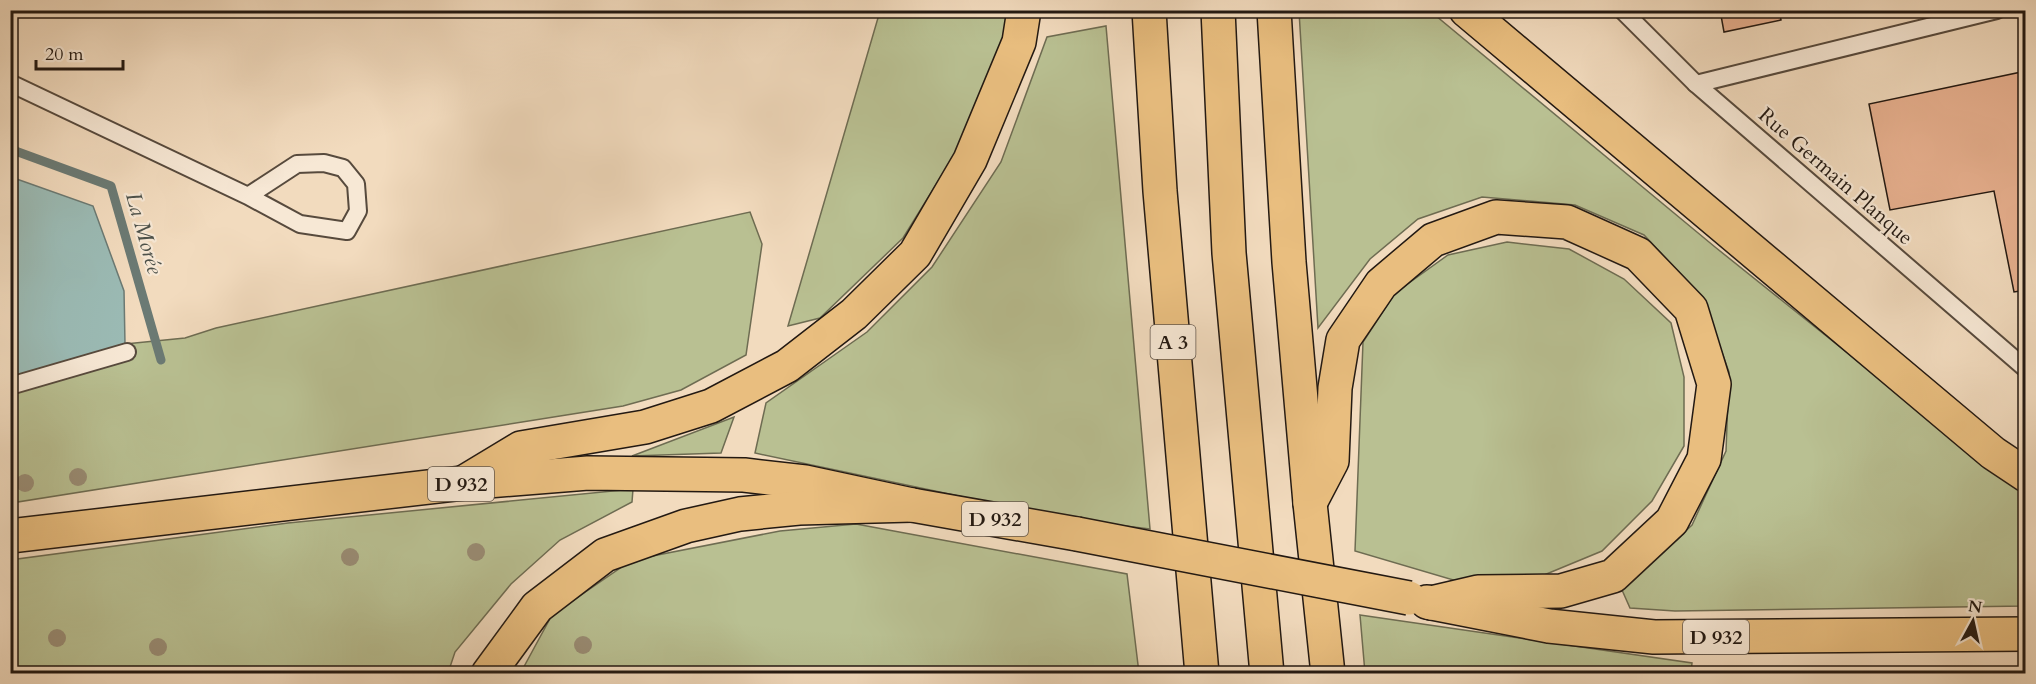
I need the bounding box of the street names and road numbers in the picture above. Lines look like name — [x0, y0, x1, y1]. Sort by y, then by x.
street label: Rue Germain Planque — [1752, 101, 1919, 252]
road number: A 3 — [1150, 325, 1196, 359]
road number: D 932 — [428, 467, 494, 501]
road number: D 932 — [962, 502, 1028, 536]
road number: D 932 — [1683, 620, 1749, 654]

